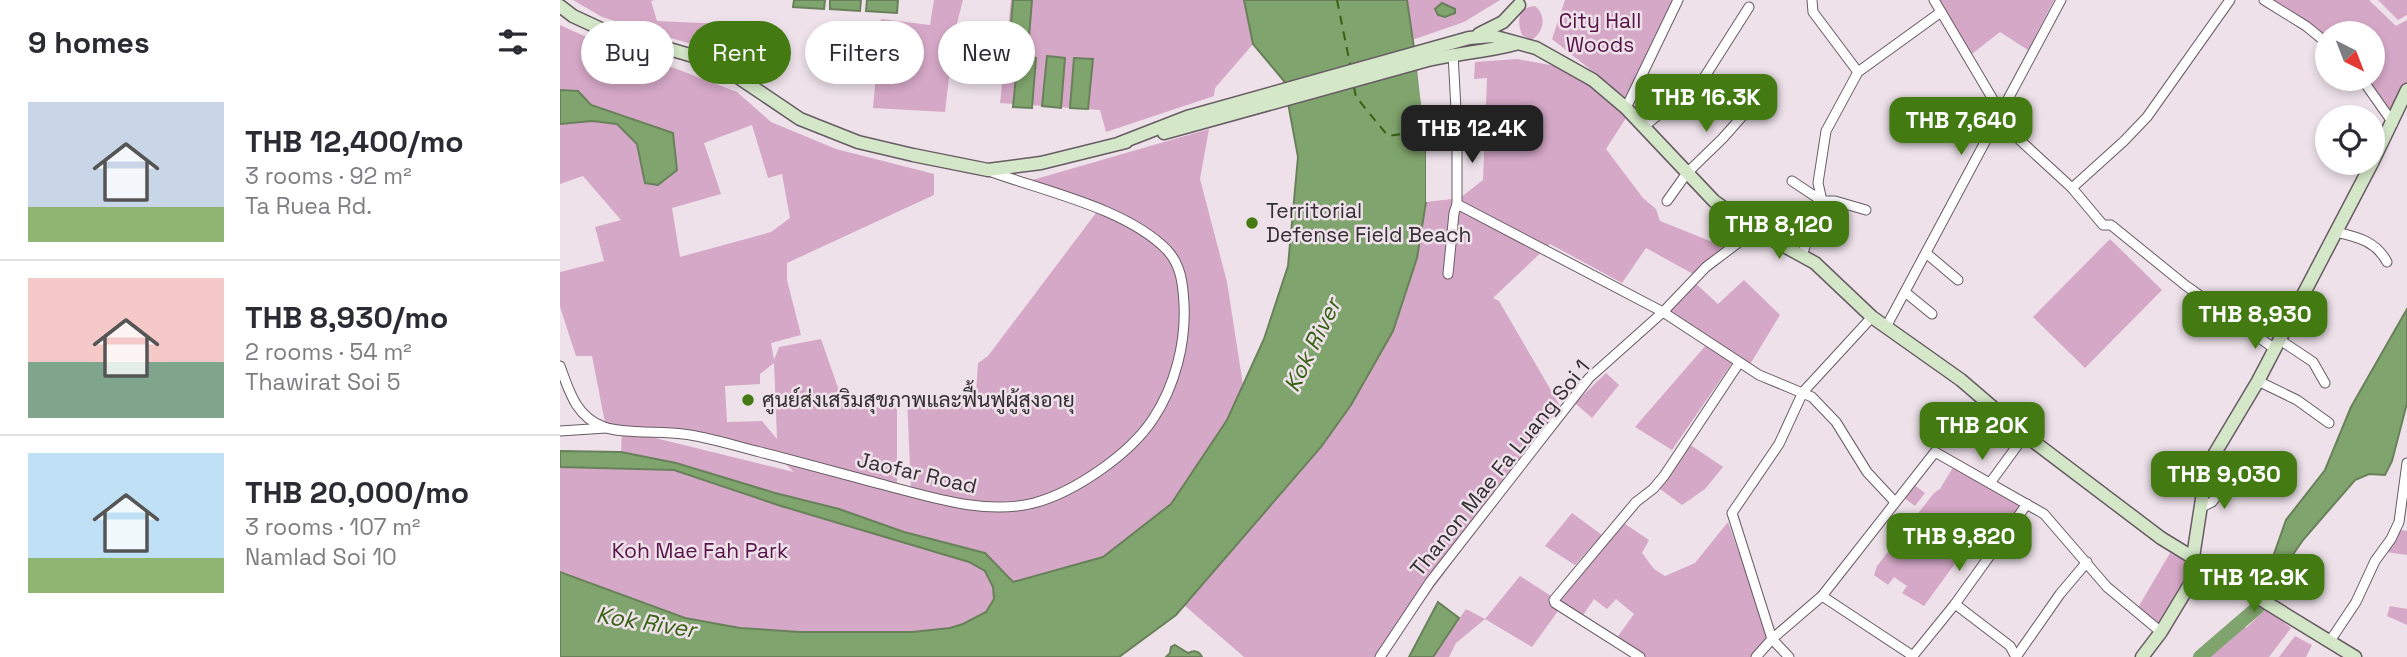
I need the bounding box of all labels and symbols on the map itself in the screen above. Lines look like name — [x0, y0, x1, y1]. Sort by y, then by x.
park label: City Hall Woods — [1559, 7, 1641, 58]
north arrow — [2315, 21, 2385, 91]
pin: THB 16.3K — [1626, 74, 1786, 134]
pin: THB 7,640 — [1881, 97, 2041, 157]
pin: THB 12.4K — [1392, 106, 1552, 165]
place label: Territorial Defense Field Beach — [1266, 197, 1471, 248]
pin: THB 8,120 — [1699, 202, 1859, 261]
marker: Territorial Defense Field Beach — [1244, 215, 1260, 231]
water label: Kok River — [1277, 291, 1349, 397]
pin: THB 8,930 — [2175, 292, 2335, 351]
street label: Thanon Mae Fa Luang Soi 1 — [1404, 354, 1595, 582]
place label: ศูนย์ส่งเสริมสุขภาพและฟื้นฟูผู้สูงอายุ — [762, 380, 1075, 415]
marker: ศูนย์ส่งเสริมสุขภาพและฟื้นฟูผู้สูงอายุ — [740, 392, 756, 408]
pin: THB 20K — [1917, 402, 2047, 462]
street label: Jaofar Road — [854, 446, 980, 499]
pin: THB 9,030 — [2144, 452, 2304, 511]
pin: THB 9,820 — [1879, 514, 2039, 573]
park label: Koh Mae Fah Park — [612, 537, 788, 564]
pin: THB 12.9K — [2174, 554, 2334, 614]
water label: Kok River — [594, 599, 700, 645]

